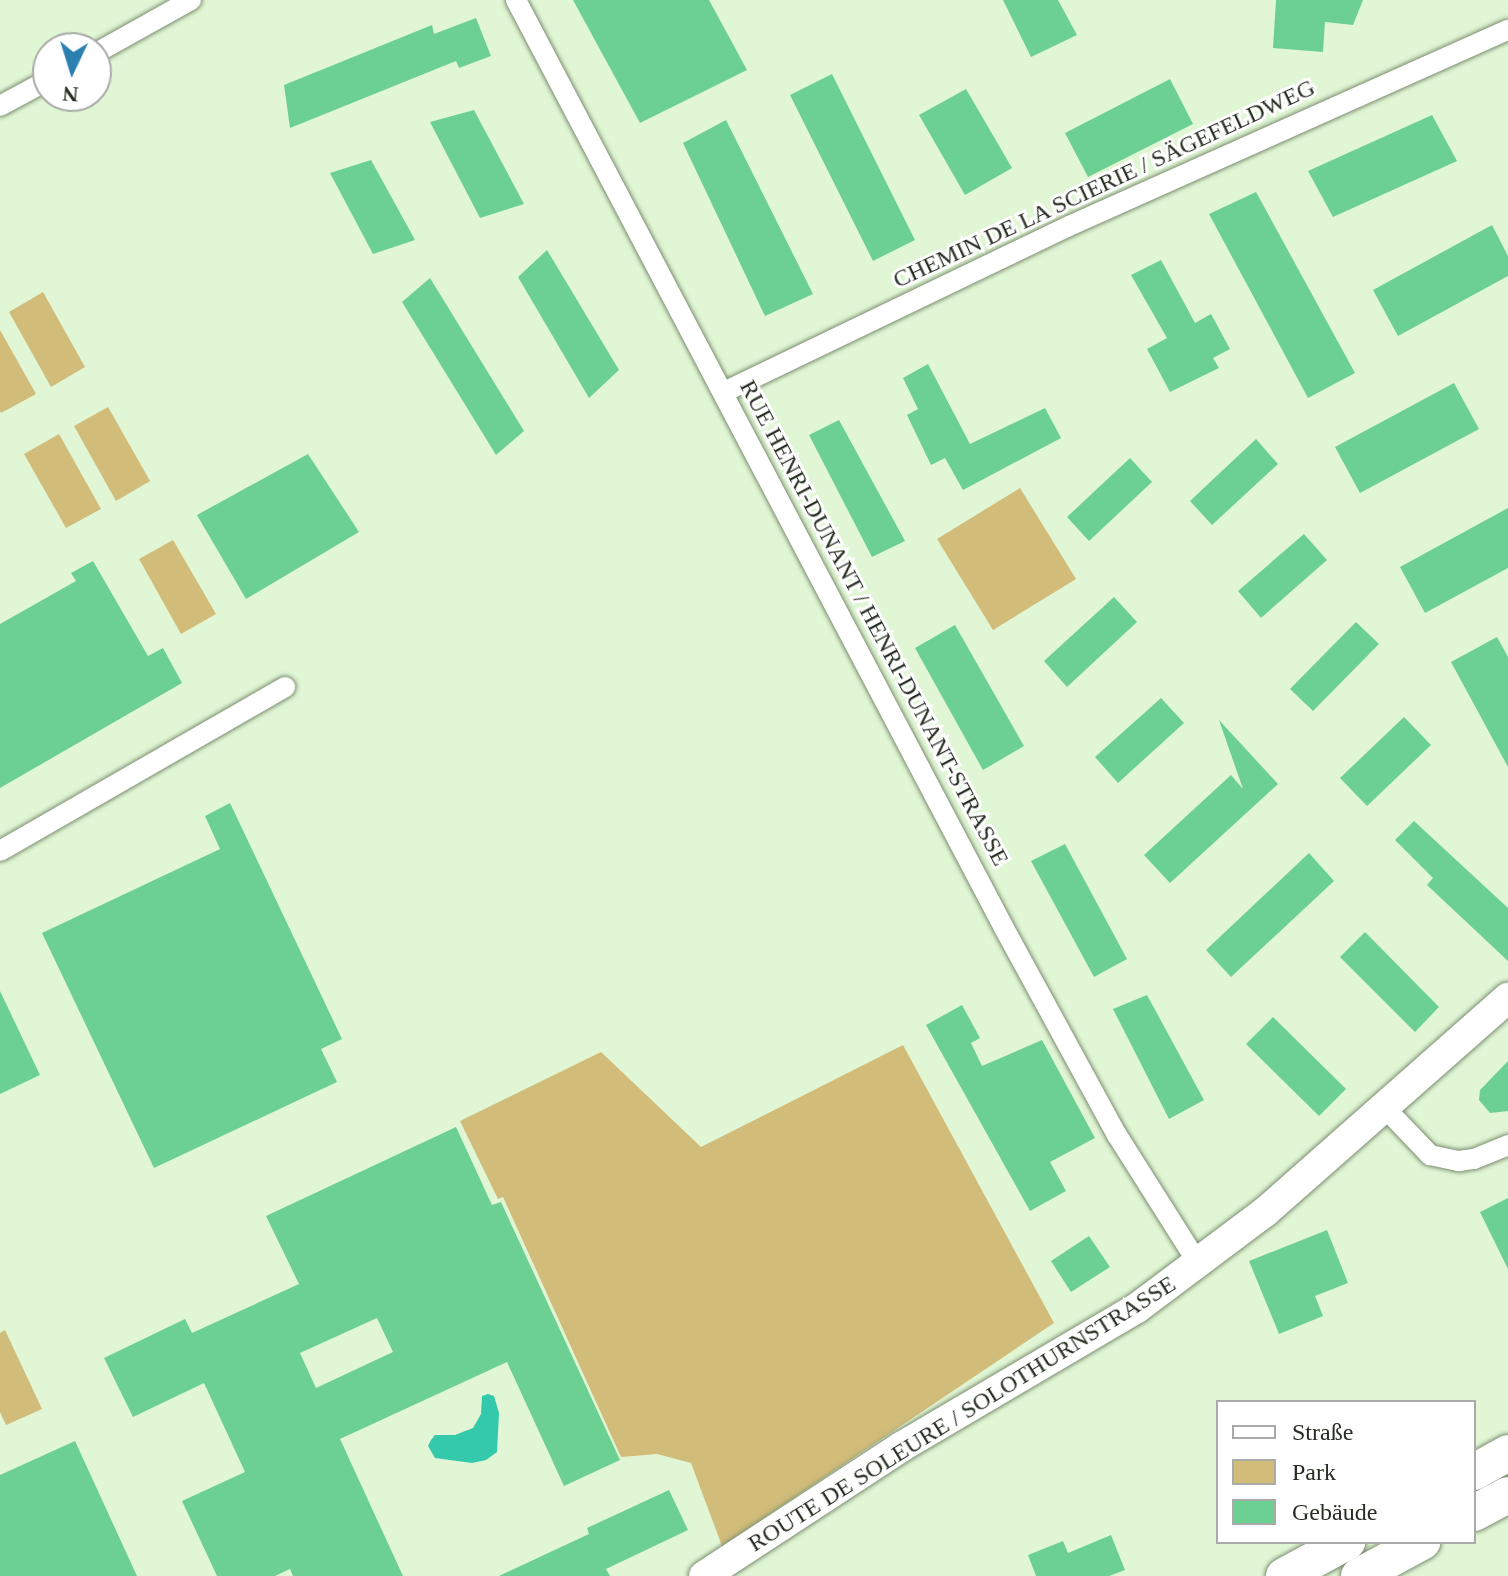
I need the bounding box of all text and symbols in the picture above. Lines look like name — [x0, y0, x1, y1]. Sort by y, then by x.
north arrow — [32, 32, 112, 112]
street label: CHEMIN DE LA SCIERIE / SÄGEFELDWEG — [888, 73, 1320, 295]
text: N — [62, 81, 79, 107]
street label: RUE HENRI-DUNANT / HENRI-DUNANT-STRASSE — [733, 375, 1015, 871]
street label: ROUTE DE SOLEURE / SOLOTHURNSTRASSE — [743, 1270, 1181, 1558]
legend — [1216, 1400, 1476, 1544]
text: Straße — [1292, 1419, 1353, 1445]
text: Park — [1292, 1459, 1336, 1485]
text: Gebäude — [1292, 1499, 1377, 1525]

